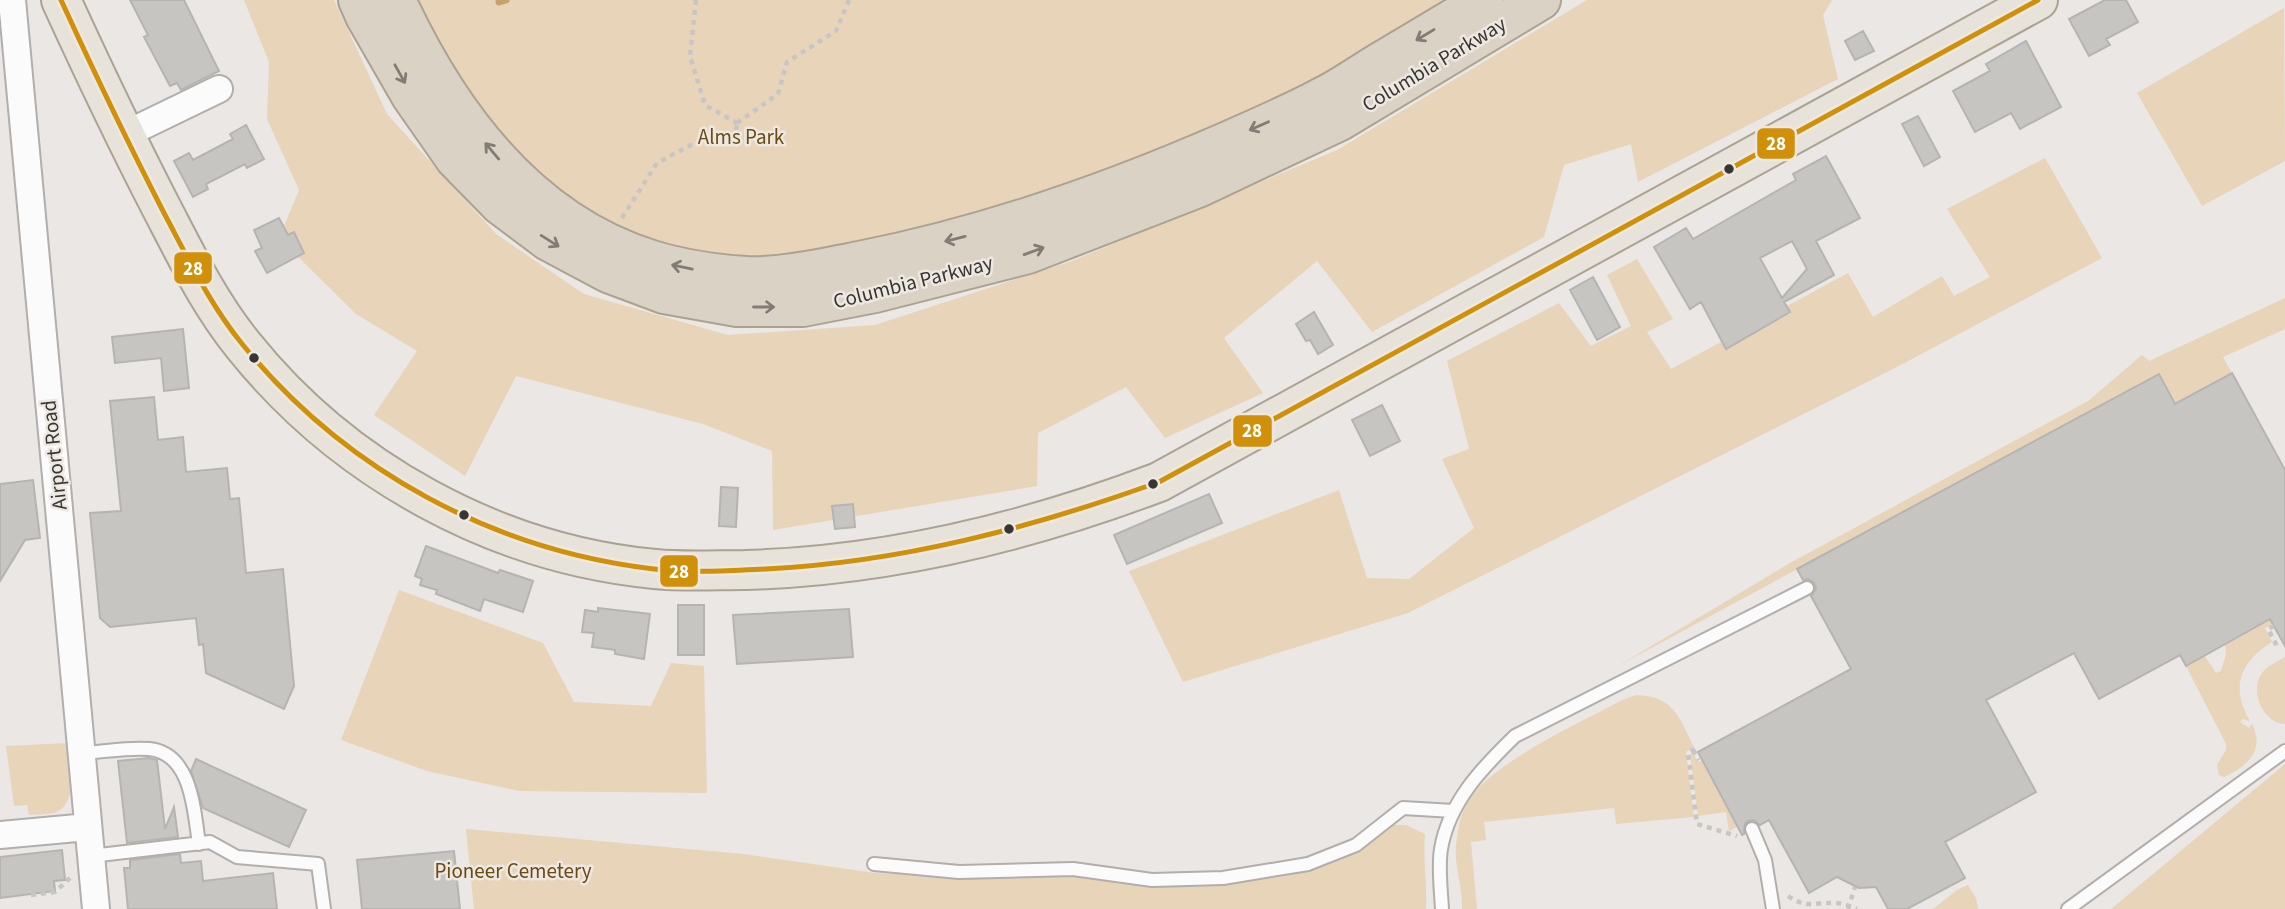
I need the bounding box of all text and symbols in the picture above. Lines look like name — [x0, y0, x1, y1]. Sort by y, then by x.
street label: Columbia Parkway — [1356, 9, 1512, 119]
one-way arrow — [1416, 28, 1436, 42]
one-way arrow — [393, 64, 407, 84]
one-way arrow — [1249, 121, 1270, 134]
park label: Alms Park — [698, 122, 785, 152]
line badge: 28 — [1756, 127, 1796, 160]
text: 28 — [1766, 131, 1786, 158]
one-way arrow — [484, 143, 500, 161]
unlabelled marker — [1722, 162, 1736, 176]
one-way arrow — [944, 233, 966, 246]
one-way arrow — [540, 234, 560, 248]
one-way arrow — [1022, 244, 1044, 256]
street label: Columbia Parkway — [830, 248, 996, 316]
line badge: 28 — [173, 251, 213, 285]
text: 28 — [183, 256, 203, 283]
one-way arrow — [671, 259, 694, 273]
one-way arrow — [753, 300, 776, 314]
unlabelled marker — [247, 351, 261, 365]
street label: Airport Road — [33, 398, 75, 512]
line badge: 28 — [1232, 414, 1273, 448]
text: 28 — [1242, 418, 1262, 445]
unlabelled marker — [1146, 477, 1160, 491]
unlabelled marker — [457, 508, 471, 522]
unlabelled marker — [1002, 522, 1016, 536]
line badge: 28 — [659, 554, 699, 588]
text: 28 — [669, 559, 689, 586]
park label: Pioneer Cemetery — [434, 856, 592, 886]

